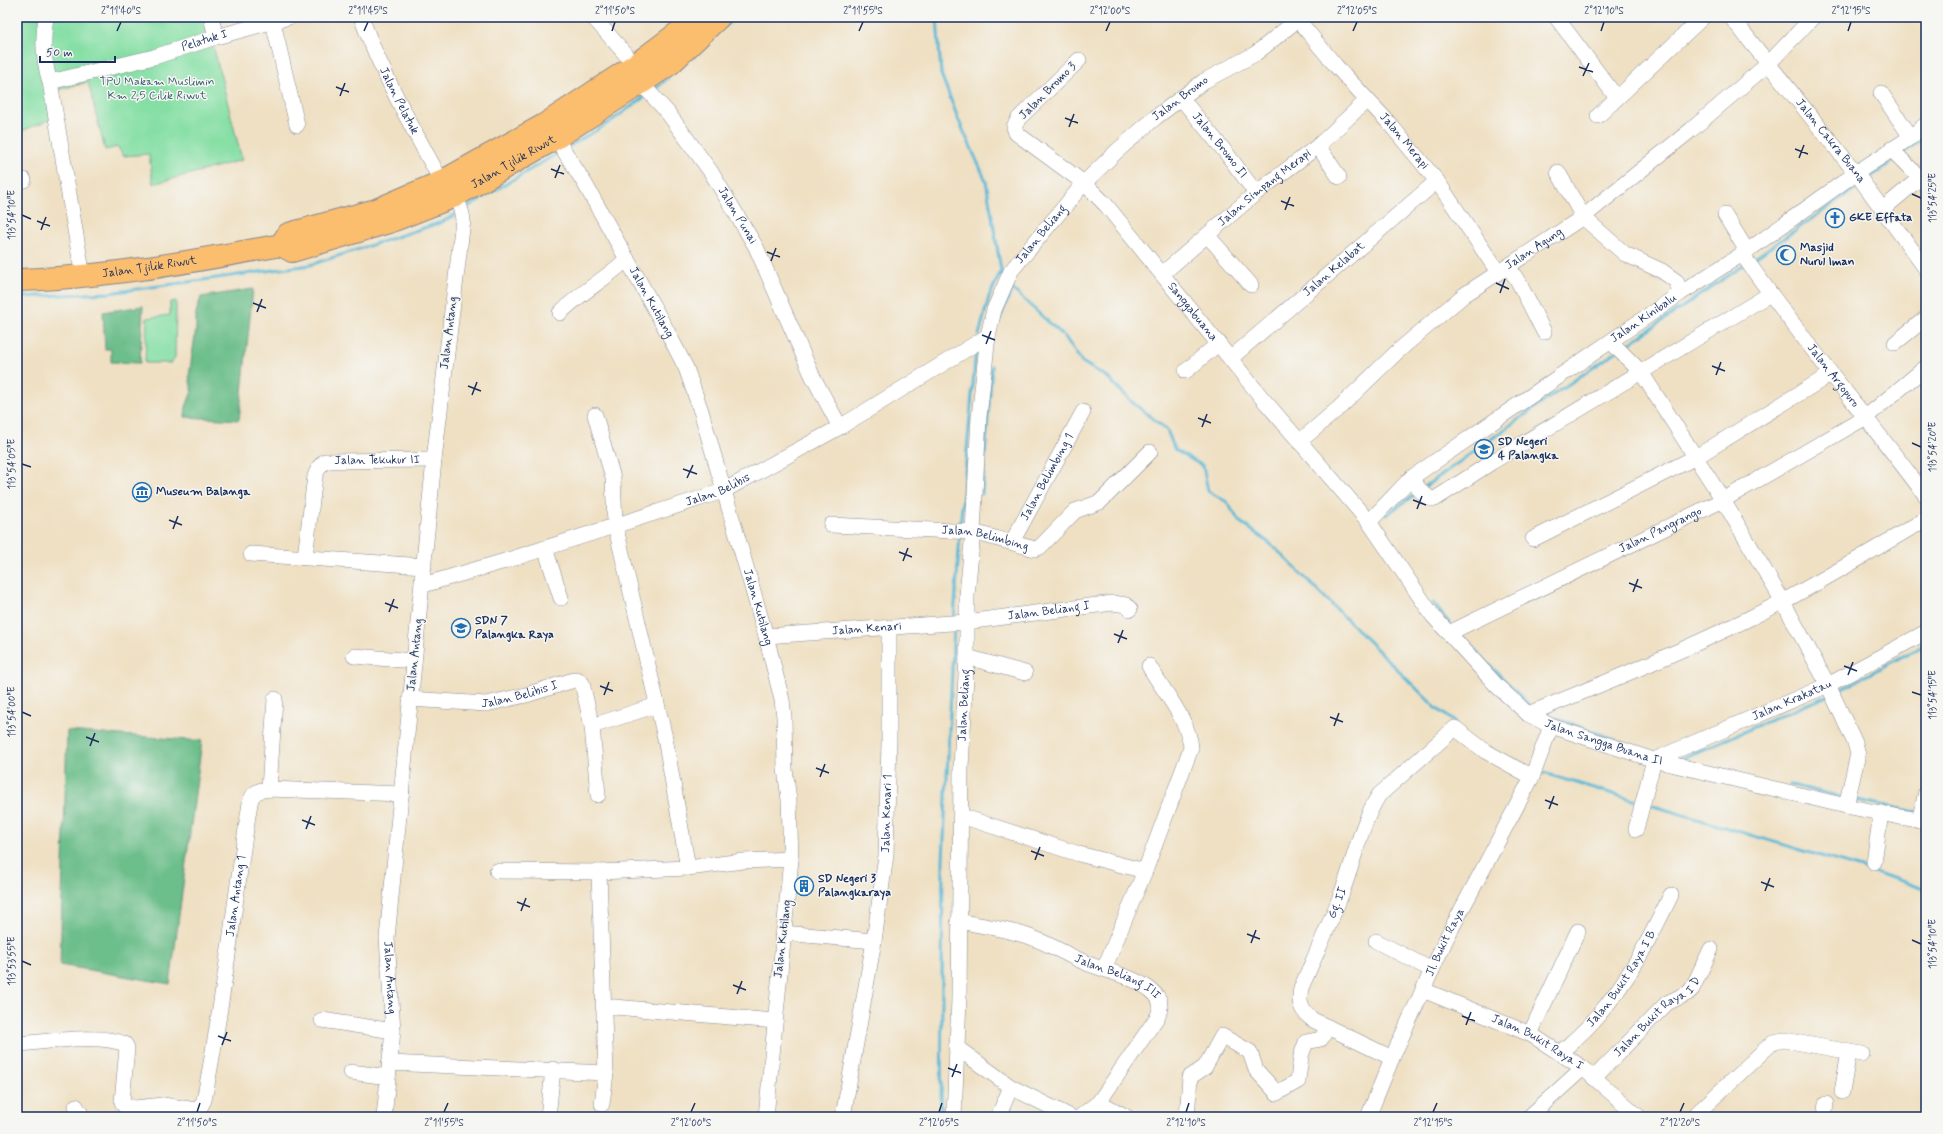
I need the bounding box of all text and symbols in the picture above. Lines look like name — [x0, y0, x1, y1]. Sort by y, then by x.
text: 2°11'40"S — [101, 4, 141, 18]
text: 2°11'45"S — [348, 4, 388, 18]
text: 2°11'50"S — [595, 4, 635, 18]
text: 2°11'55"S — [843, 4, 883, 18]
text: 2°12'00"S — [1090, 4, 1131, 18]
text: 2°12'05"S — [1337, 4, 1378, 18]
text: 2°12'10"S — [1584, 4, 1624, 18]
text: 2°12'15"S — [1831, 4, 1871, 18]
street label: Pelatuk I — [179, 26, 229, 56]
scale bar — [40, 38, 115, 64]
text: 50 m — [46, 45, 73, 61]
street label: Jalan Bromo 3 — [1016, 58, 1081, 123]
street label: Jalan Pelatuk — [375, 65, 422, 137]
street label: Jalan Bromo — [1149, 72, 1211, 125]
park label: TPU Makam Muslimin Km 2,5 Cilik Riwut — [99, 74, 215, 104]
street label: Jalan Cakra Buana — [1792, 95, 1869, 187]
street label: Jalan Bromo II — [1188, 109, 1251, 182]
street label: Jalan Merapi — [1376, 109, 1432, 173]
street label: Jalan Tjilik Riwut — [468, 132, 559, 193]
street label: Jalan Simpang Merapi — [1214, 146, 1315, 230]
text: 113°54'25"E — [1926, 173, 1940, 223]
street label: Jalan Punai — [714, 184, 760, 247]
text: 113°54'10"E — [5, 190, 19, 240]
street label: Jalan Beliang — [1012, 201, 1072, 267]
church icon: GKE Effata — [1824, 207, 1846, 229]
place label: GKE Effata — [1849, 210, 1913, 226]
street label: Jalan Agung — [1502, 224, 1566, 274]
street label: Jalan Kelabat — [1300, 238, 1368, 300]
place label: Masjid Nurul Iman — [1800, 240, 1855, 270]
mosque icon: Masjid Nurul Iman — [1775, 244, 1797, 266]
street label: Jalan Tjilik Riwut — [101, 252, 198, 282]
street label: Jalan Kutilang — [625, 264, 677, 341]
street label: Sanggabuana — [1164, 279, 1221, 345]
street label: Jalan Kinibalu — [1607, 290, 1680, 347]
street label: Jalan Antang — [437, 296, 461, 370]
street label: Jalan Argopuro — [1803, 341, 1863, 411]
text: 113°54'20"E — [1926, 422, 1940, 472]
street label: Jalan Belimbing 1 — [1017, 430, 1078, 524]
place label: SD Negeri 4 Palangka — [1498, 434, 1559, 464]
text: 113°54'05"E — [5, 438, 19, 489]
school or university icon: SD Negeri 4 Palangka — [1473, 438, 1495, 460]
street label: Jalan Tekukur II — [334, 452, 420, 469]
street label: Jalan Belibis — [684, 470, 753, 510]
museum icon: Museum Balanga — [131, 481, 153, 503]
place label: Museum Balanga — [156, 484, 251, 500]
street label: Jalan Pangrango — [1616, 503, 1705, 557]
street label: Jalan Belimbing — [941, 522, 1030, 555]
street label: Jalan Kutilang — [739, 567, 776, 647]
street label: Jalan Beliang I — [1007, 598, 1091, 625]
place label: SDN 7 Palangka Raya — [475, 613, 554, 643]
school or university icon: SDN 7 Palangka Raya — [450, 617, 472, 639]
street label: Jalan Antang — [403, 618, 427, 692]
street label: Jalan Kenari — [831, 619, 902, 639]
street label: Jalan Beliang — [954, 668, 975, 742]
text: 113°54'15"E — [1926, 670, 1940, 720]
street label: Jalan Krakatau — [1750, 676, 1835, 725]
street label: Jalan Belibis I — [481, 677, 560, 712]
text: 113°54'00"E — [5, 686, 19, 738]
street label: Jalan Sangga Buana II — [1541, 716, 1664, 770]
street label: Jalan Kenari 1 — [878, 774, 896, 853]
street label: Jalan Antang 1 — [223, 854, 250, 938]
place label: SD Negeri 3 Palangkaraya — [818, 871, 891, 901]
building icon: SD Negeri 3 Palangkaraya — [793, 875, 815, 897]
street label: Gg. II — [1324, 885, 1351, 921]
street label: Jalan Kutilang — [770, 899, 796, 979]
street label: Jl. Bukit Raya — [1422, 906, 1469, 979]
text: 113°54'10"E — [1926, 919, 1940, 969]
street label: Jalan Bukit Raya I B — [1583, 928, 1660, 1031]
text: 113°53'55"E — [5, 936, 19, 986]
street label: Jalan Antang — [379, 940, 400, 1015]
street label: Jalan Beliang III — [1072, 951, 1164, 1003]
street label: Jalan Bukit Raya I D — [1610, 974, 1705, 1061]
street label: Jalan Bukit Raya I — [1489, 1011, 1586, 1074]
text: 2°11'50"S — [177, 1116, 217, 1130]
text: 2°11'55"S — [424, 1116, 464, 1130]
text: 2°12'00"S — [671, 1116, 712, 1130]
text: 2°12'05"S — [919, 1116, 960, 1130]
text: 2°12'10"S — [1166, 1116, 1206, 1130]
text: 2°12'15"S — [1413, 1116, 1453, 1130]
text: 2°12'20"S — [1660, 1116, 1700, 1130]

